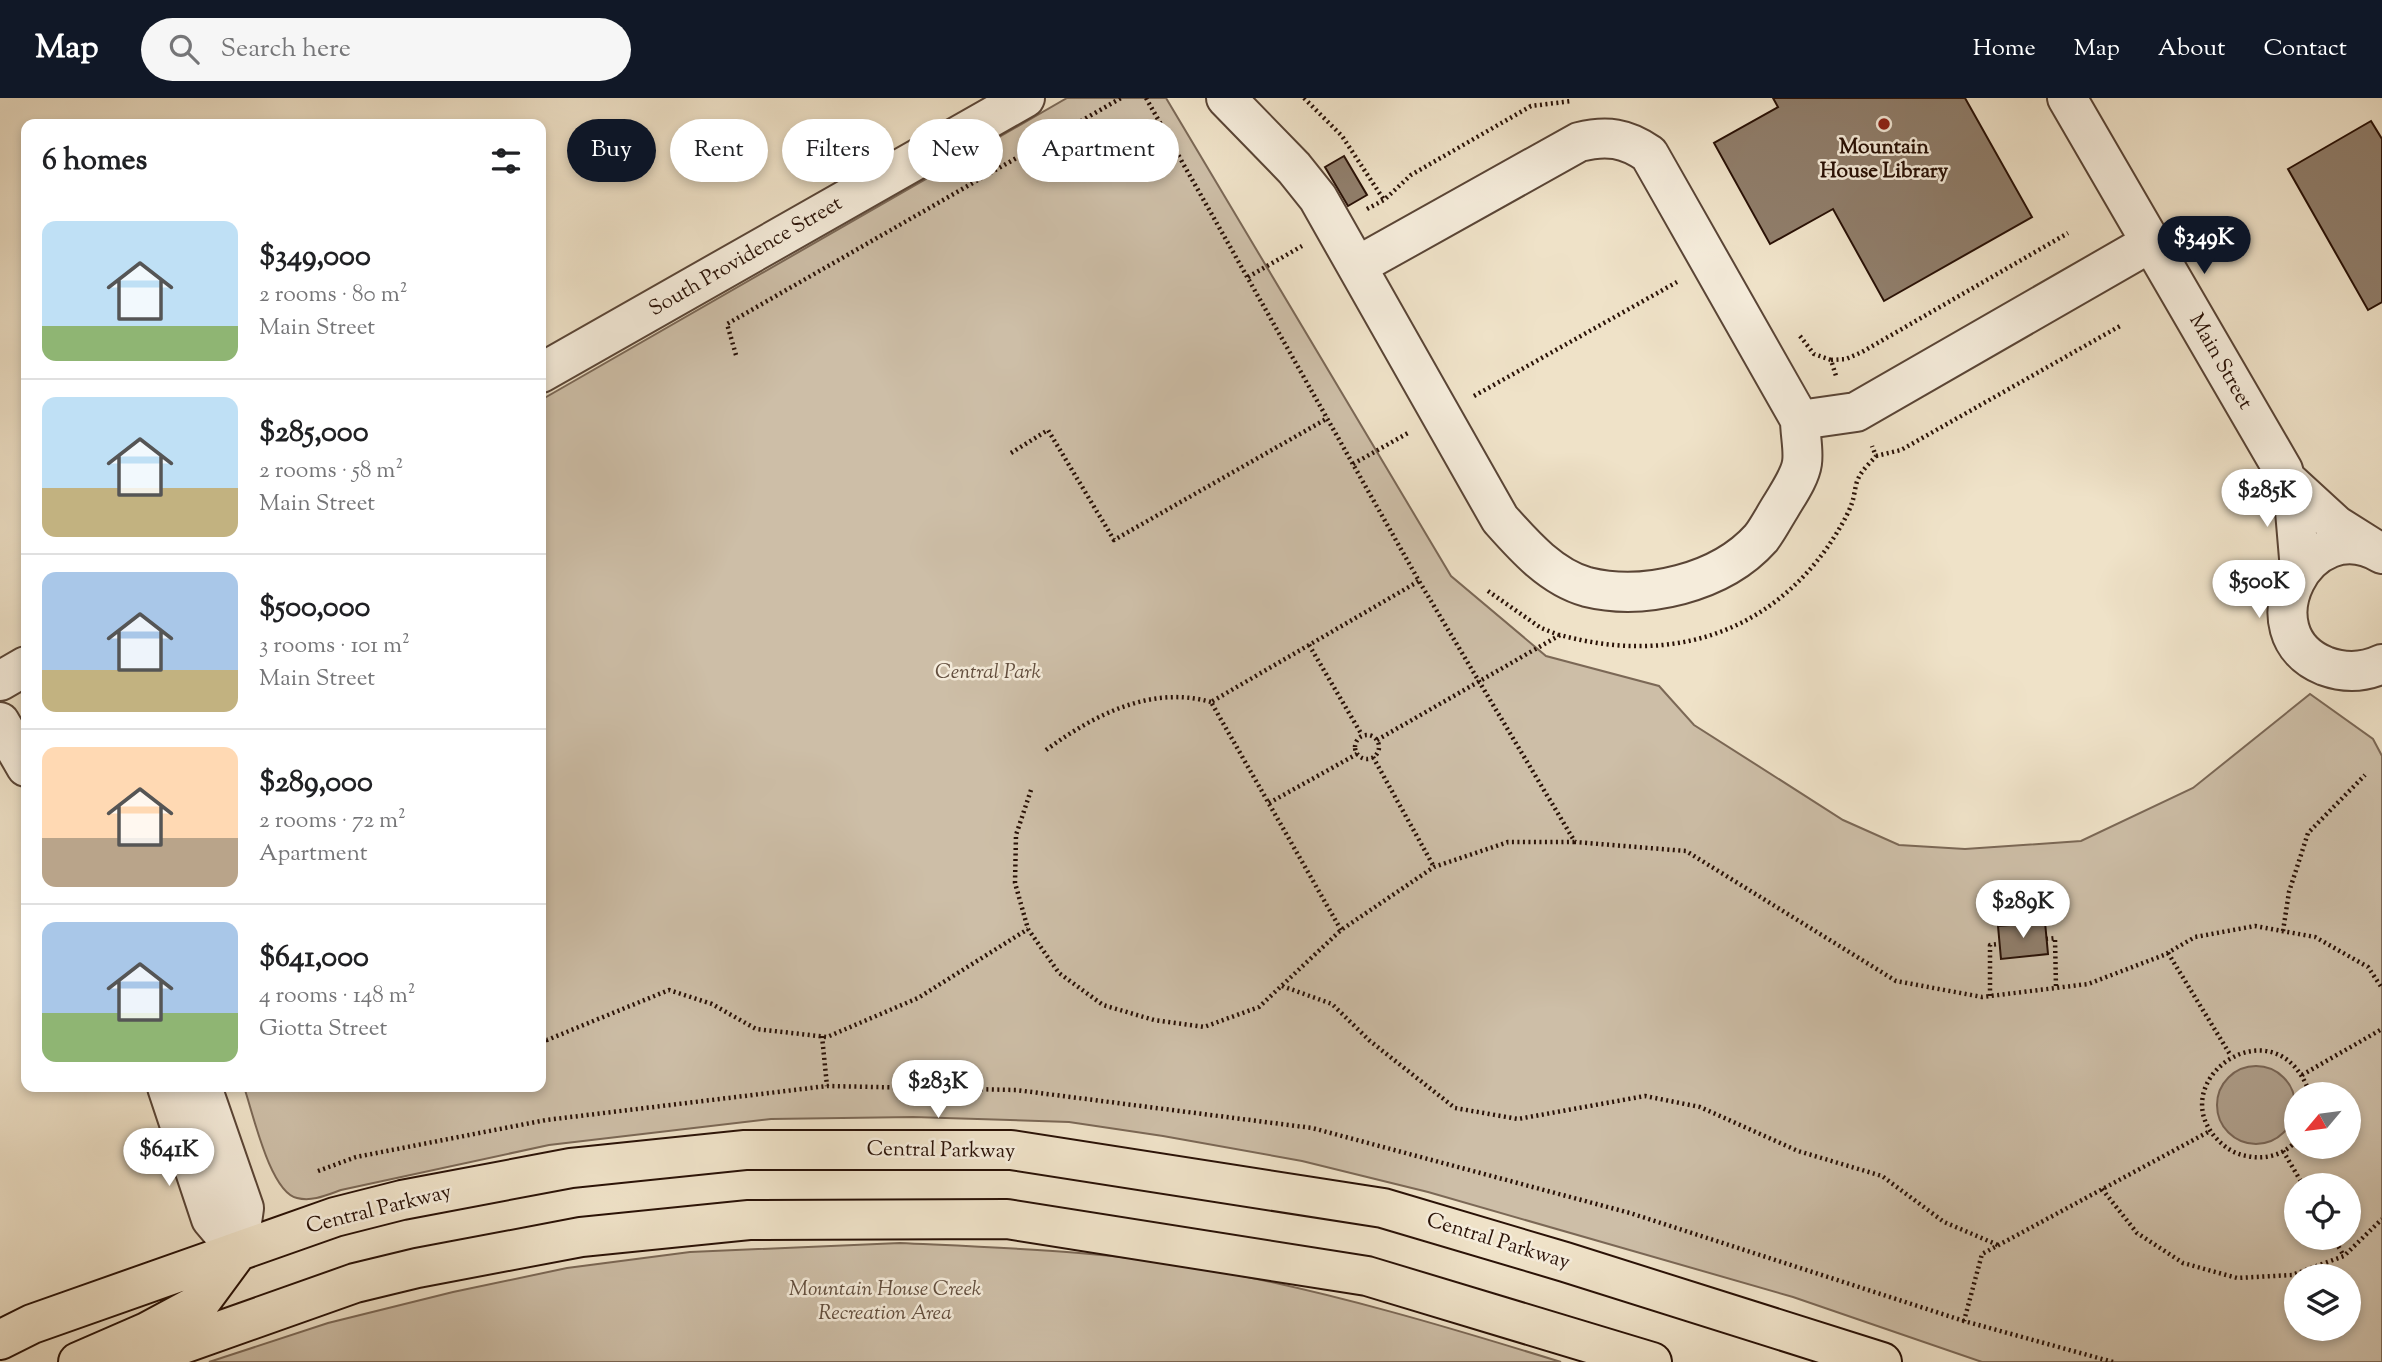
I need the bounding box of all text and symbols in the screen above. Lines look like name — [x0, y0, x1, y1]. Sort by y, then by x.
search box — [141, 18, 631, 81]
text: Map — [35, 25, 99, 73]
icon: search — [165, 30, 203, 68]
text: Search here — [221, 31, 351, 68]
text: Home — [1973, 32, 2036, 66]
text: Map — [2074, 32, 2120, 66]
text: About — [2158, 32, 2225, 66]
text: Contact — [2263, 32, 2347, 66]
marker: Mountain House Library — [1876, 116, 1892, 132]
chip: Buy — [567, 119, 656, 182]
chip: Rent — [670, 119, 768, 182]
chip: Filters — [782, 119, 894, 182]
chip: New — [908, 119, 1003, 182]
chip: Apartment — [1017, 119, 1179, 182]
place label: Mountain House Library — [1820, 133, 1949, 187]
text: 6 homes — [42, 140, 147, 183]
icon: filters — [487, 142, 525, 180]
street label: South Providence Street — [644, 189, 848, 325]
pin: $349K — [2155, 216, 2253, 276]
text: $349K — [2174, 222, 2234, 255]
text: $349,000 — [259, 236, 371, 279]
icon: home — [98, 249, 182, 333]
text: 2 rooms · 80 m² — [259, 279, 407, 312]
street label: Main Street — [2180, 309, 2260, 415]
text: Main Street — [259, 312, 375, 345]
text: $285,000 — [259, 412, 369, 455]
icon: home — [98, 425, 182, 509]
text: 2 rooms · 58 m² — [259, 455, 403, 488]
pin: $285K — [2218, 470, 2316, 529]
text: $285K — [2237, 475, 2297, 508]
text: Main Street — [259, 488, 375, 521]
pin: $500K — [2210, 560, 2308, 620]
text: $500K — [2228, 566, 2290, 599]
text: $500,000 — [259, 587, 370, 630]
icon: home — [98, 600, 182, 684]
text: 3 rooms · 101 m² — [259, 630, 410, 663]
park label: Central Park — [935, 658, 1042, 688]
text: Main Street — [259, 663, 375, 696]
text: $289,000 — [259, 762, 373, 805]
icon: home — [98, 775, 182, 859]
text: 2 rooms · 72 m² — [259, 805, 406, 838]
text: Apartment — [259, 838, 368, 871]
pin: $289K — [1974, 880, 2072, 940]
text: $289K — [1992, 886, 2054, 919]
text: $641,000 — [259, 937, 369, 980]
icon: home — [98, 950, 182, 1034]
text: 4 rooms · 148 m² — [259, 980, 416, 1013]
text: Giotta Street — [259, 1013, 387, 1046]
pin: $283K — [889, 1060, 987, 1120]
text: $283K — [908, 1066, 968, 1099]
north arrow — [2284, 1082, 2361, 1158]
map controls — [2284, 1082, 2361, 1341]
pin: $641K — [120, 1128, 218, 1188]
text: $641K — [139, 1134, 199, 1167]
street label: Central Parkway — [866, 1135, 1016, 1167]
button: locate — [2284, 1173, 2361, 1250]
street label: Central Parkway — [303, 1177, 455, 1243]
street label: Central Parkway — [1423, 1206, 1574, 1278]
button: layers — [2284, 1264, 2361, 1341]
park label: Mountain House Creek Recreation Area — [789, 1275, 982, 1329]

